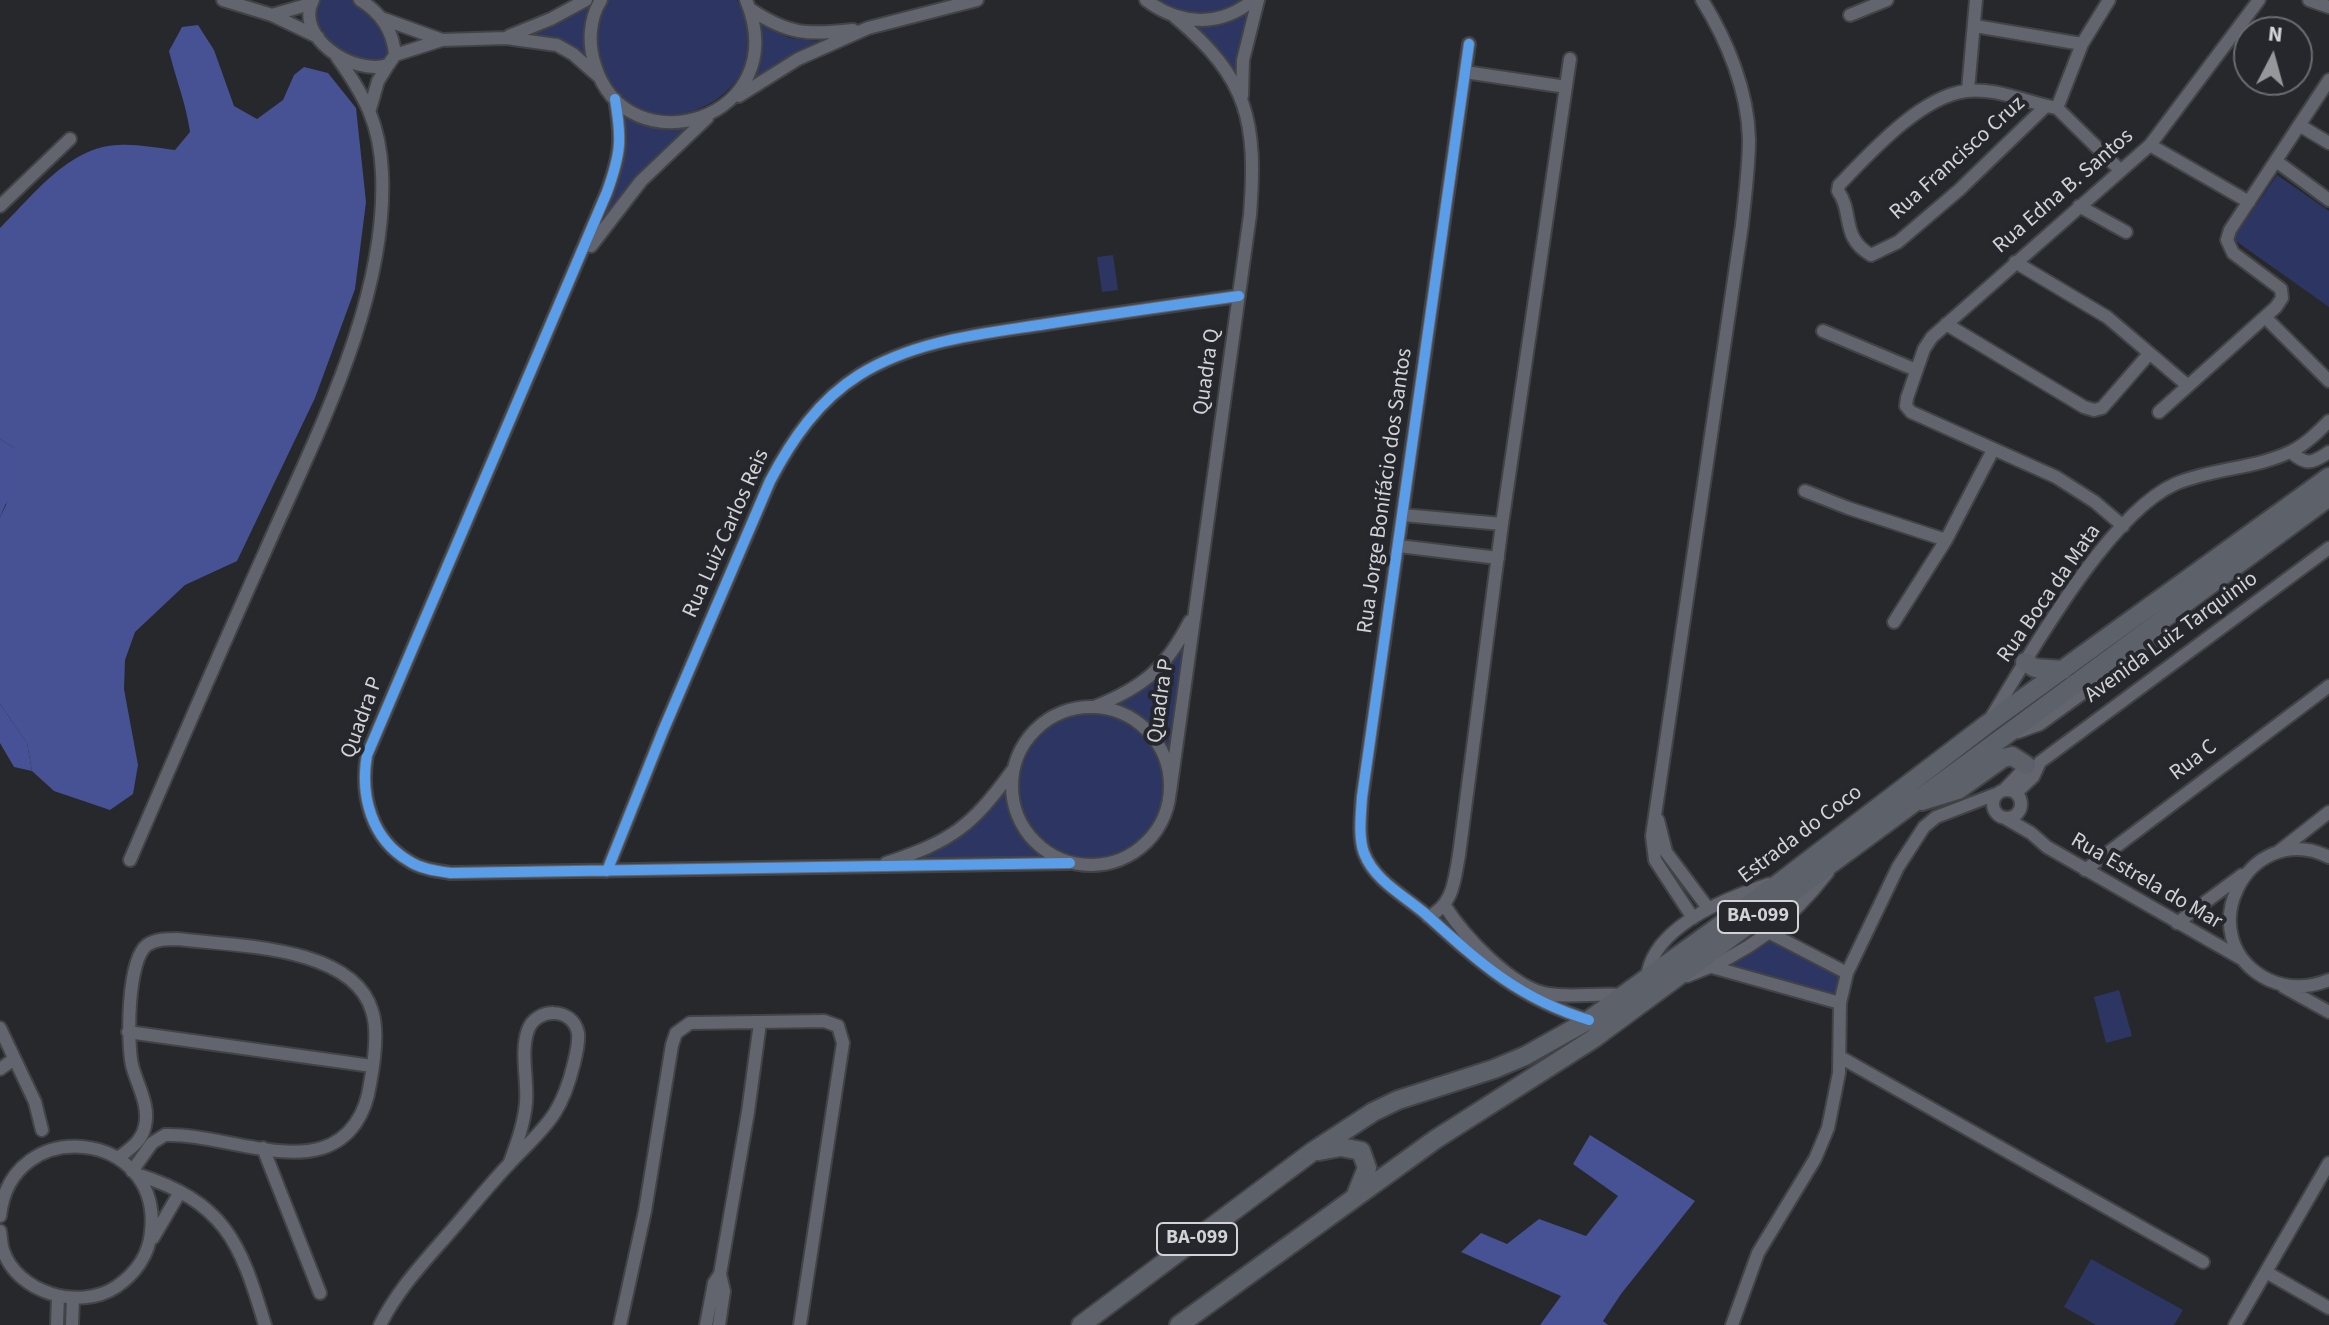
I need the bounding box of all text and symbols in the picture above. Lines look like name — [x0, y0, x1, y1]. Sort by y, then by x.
north arrow — [2233, 16, 2313, 96]
text: N — [2266, 17, 2284, 51]
street label: Rua Francisco Cruz — [1885, 91, 2031, 227]
street label: Rua Edna B. Santos — [1989, 124, 2139, 260]
street label: Quadra Q — [1189, 327, 1227, 417]
street label: Rua Jorge Bonifácio dos Santos — [1353, 347, 1419, 635]
street label: Rua Luiz Carlos Reis — [678, 446, 776, 622]
street label: Rua Boca da Mata — [1993, 520, 2107, 668]
street label: Avenida Luiz Tarquinio — [2080, 566, 2264, 710]
street label: Quadra P — [1143, 657, 1181, 745]
street label: Quadra P — [336, 674, 390, 762]
street label: Rua C — [2165, 735, 2223, 787]
street label: Estrada do Coco — [1734, 780, 1868, 890]
street label: Rua Estrela do Mar — [2066, 828, 2226, 936]
road number: BA-099 — [1718, 901, 1798, 933]
road number: BA-099 — [1157, 1223, 1237, 1255]

